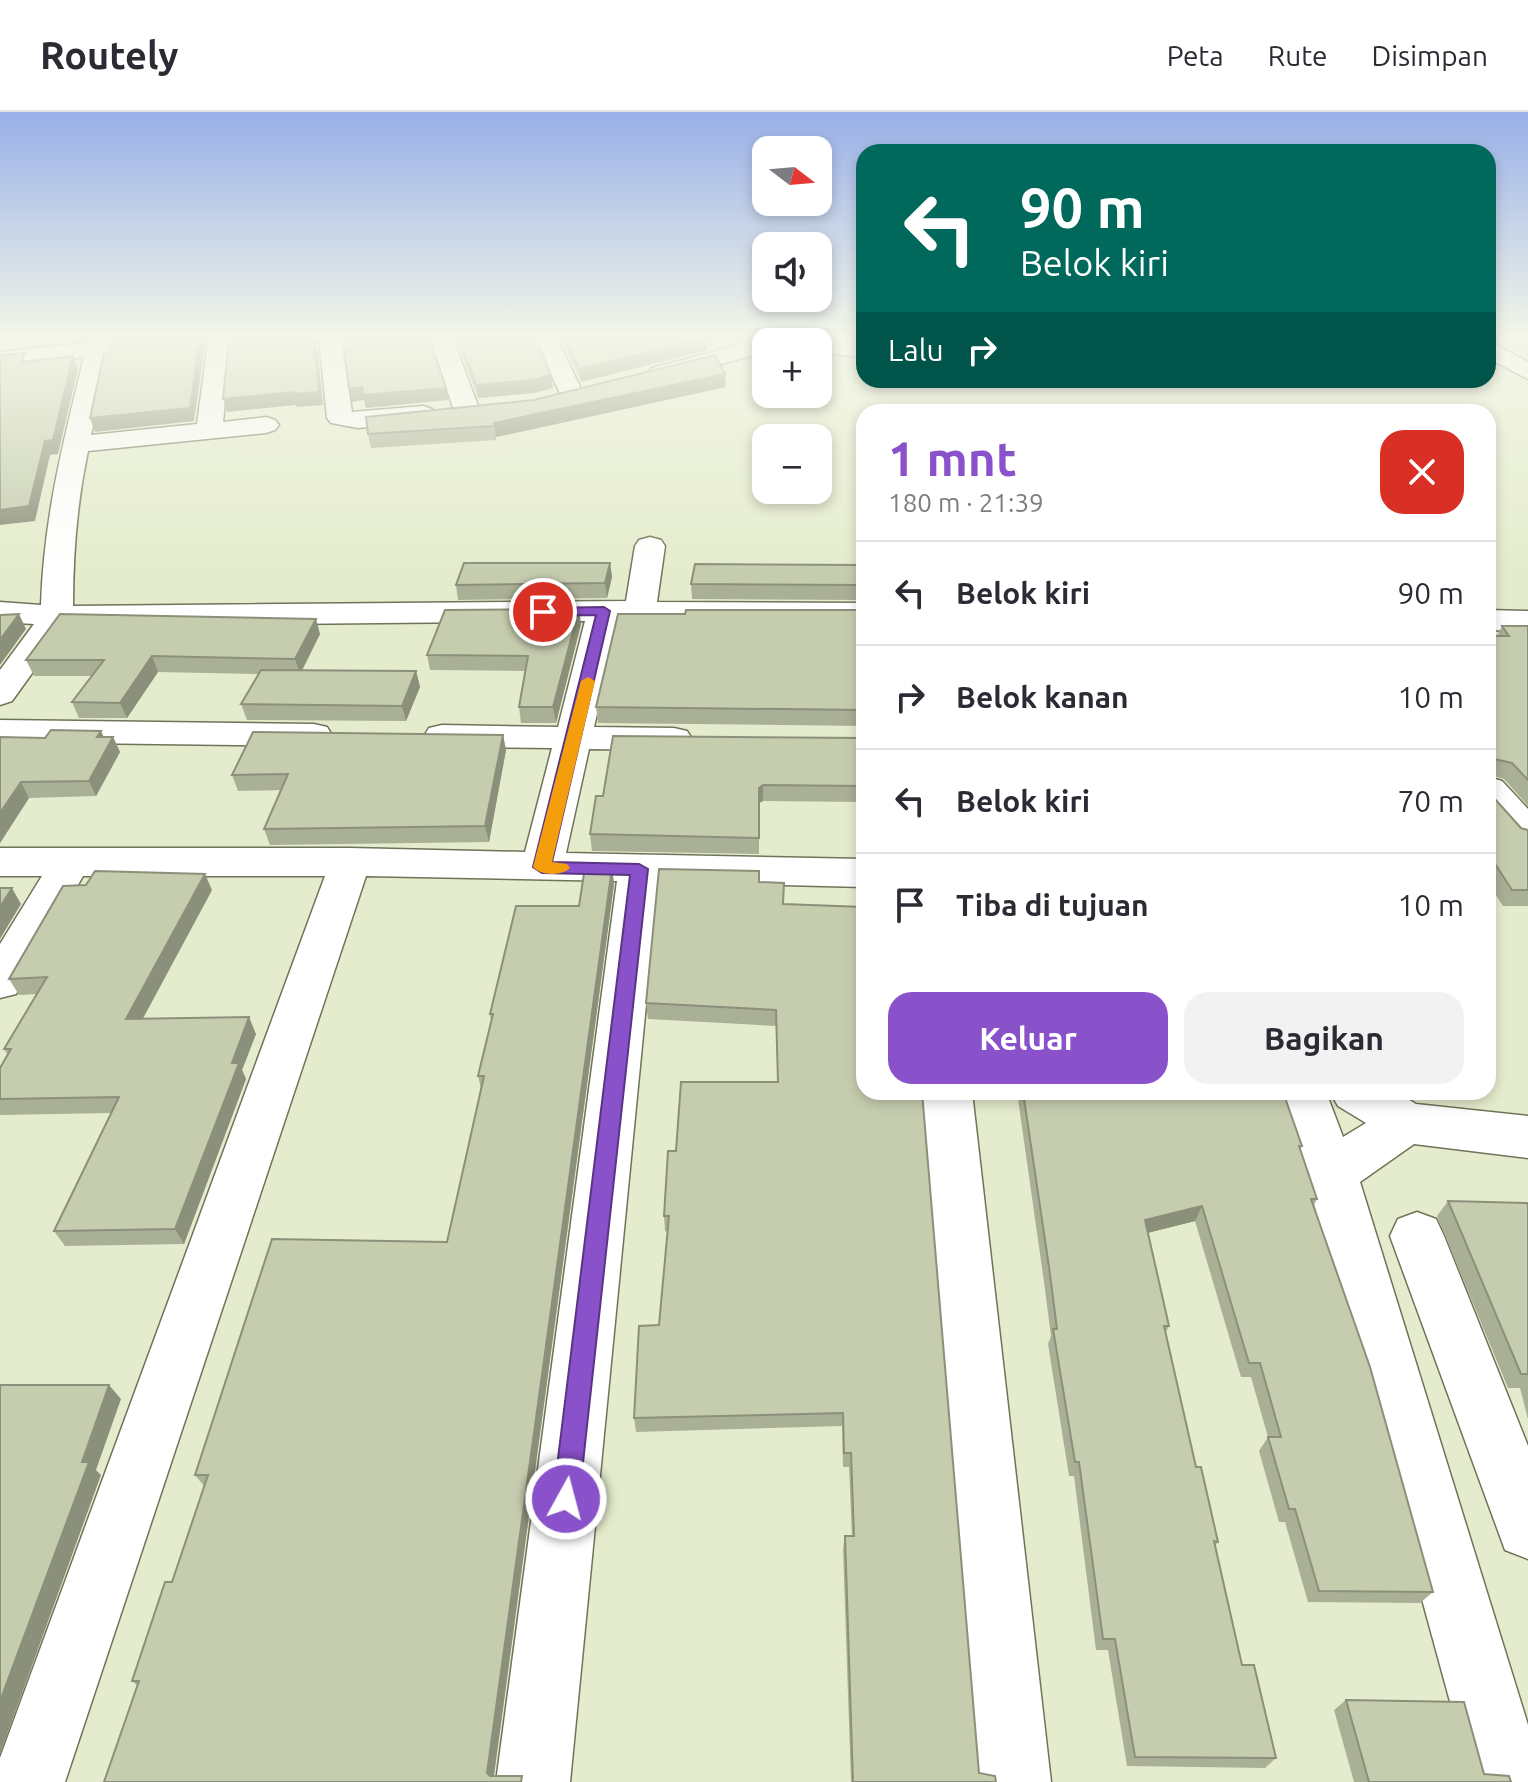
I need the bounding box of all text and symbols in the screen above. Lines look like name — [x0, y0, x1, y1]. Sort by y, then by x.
text: Routely — [40, 34, 178, 76]
text: Peta — [1167, 40, 1224, 71]
text: Rute — [1268, 40, 1328, 71]
text: Disimpan — [1372, 40, 1488, 71]
north arrow — [752, 136, 832, 216]
map controls — [752, 136, 832, 504]
icon: left — [888, 176, 992, 280]
text: 90 m — [1020, 176, 1145, 239]
button: sound — [752, 232, 832, 312]
text: Belok kiri — [1020, 242, 1169, 283]
button: + — [752, 328, 832, 408]
icon: right — [960, 328, 1004, 372]
text: Lalu — [888, 333, 944, 367]
button: − — [752, 424, 832, 504]
button: close — [1380, 430, 1464, 514]
text: 1 mnt — [888, 431, 1017, 485]
text: 180 m · 21:39 — [888, 488, 1044, 517]
icon: left — [888, 571, 932, 615]
text: Belok kiri — [956, 576, 1090, 610]
text: 90 m — [1397, 576, 1464, 610]
pin — [509, 578, 577, 646]
icon: arrive — [521, 590, 565, 634]
icon: right — [888, 675, 932, 719]
text: Belok kanan — [956, 680, 1129, 714]
text: 10 m — [1397, 680, 1464, 714]
icon: left — [888, 779, 932, 823]
text: Belok kiri — [956, 784, 1090, 818]
text: 70 m — [1397, 784, 1464, 818]
icon: arrive — [888, 883, 932, 927]
text: Tiba di tujuan — [956, 888, 1149, 922]
text: 10 m — [1397, 888, 1464, 922]
button: Keluar — [888, 992, 1168, 1084]
button: Bagikan — [1184, 992, 1464, 1084]
position arrow — [524, 1457, 608, 1541]

